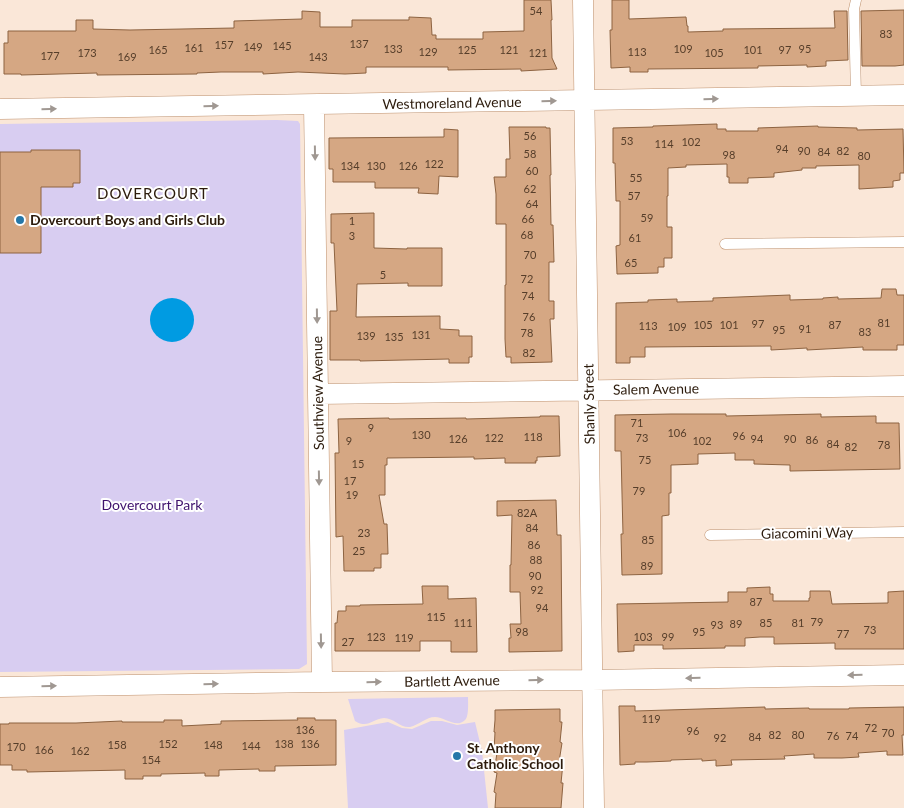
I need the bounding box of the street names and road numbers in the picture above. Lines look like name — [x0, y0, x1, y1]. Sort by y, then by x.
street label: Westmoreland Avenue — [382, 93, 522, 112]
street label: Southview Avenue — [308, 336, 327, 450]
street label: Shanly Street — [579, 364, 598, 444]
street label: Salem Avenue — [613, 379, 699, 398]
street label: Giacomini Way — [761, 523, 854, 542]
street label: Bartlett Avenue — [404, 671, 500, 690]

